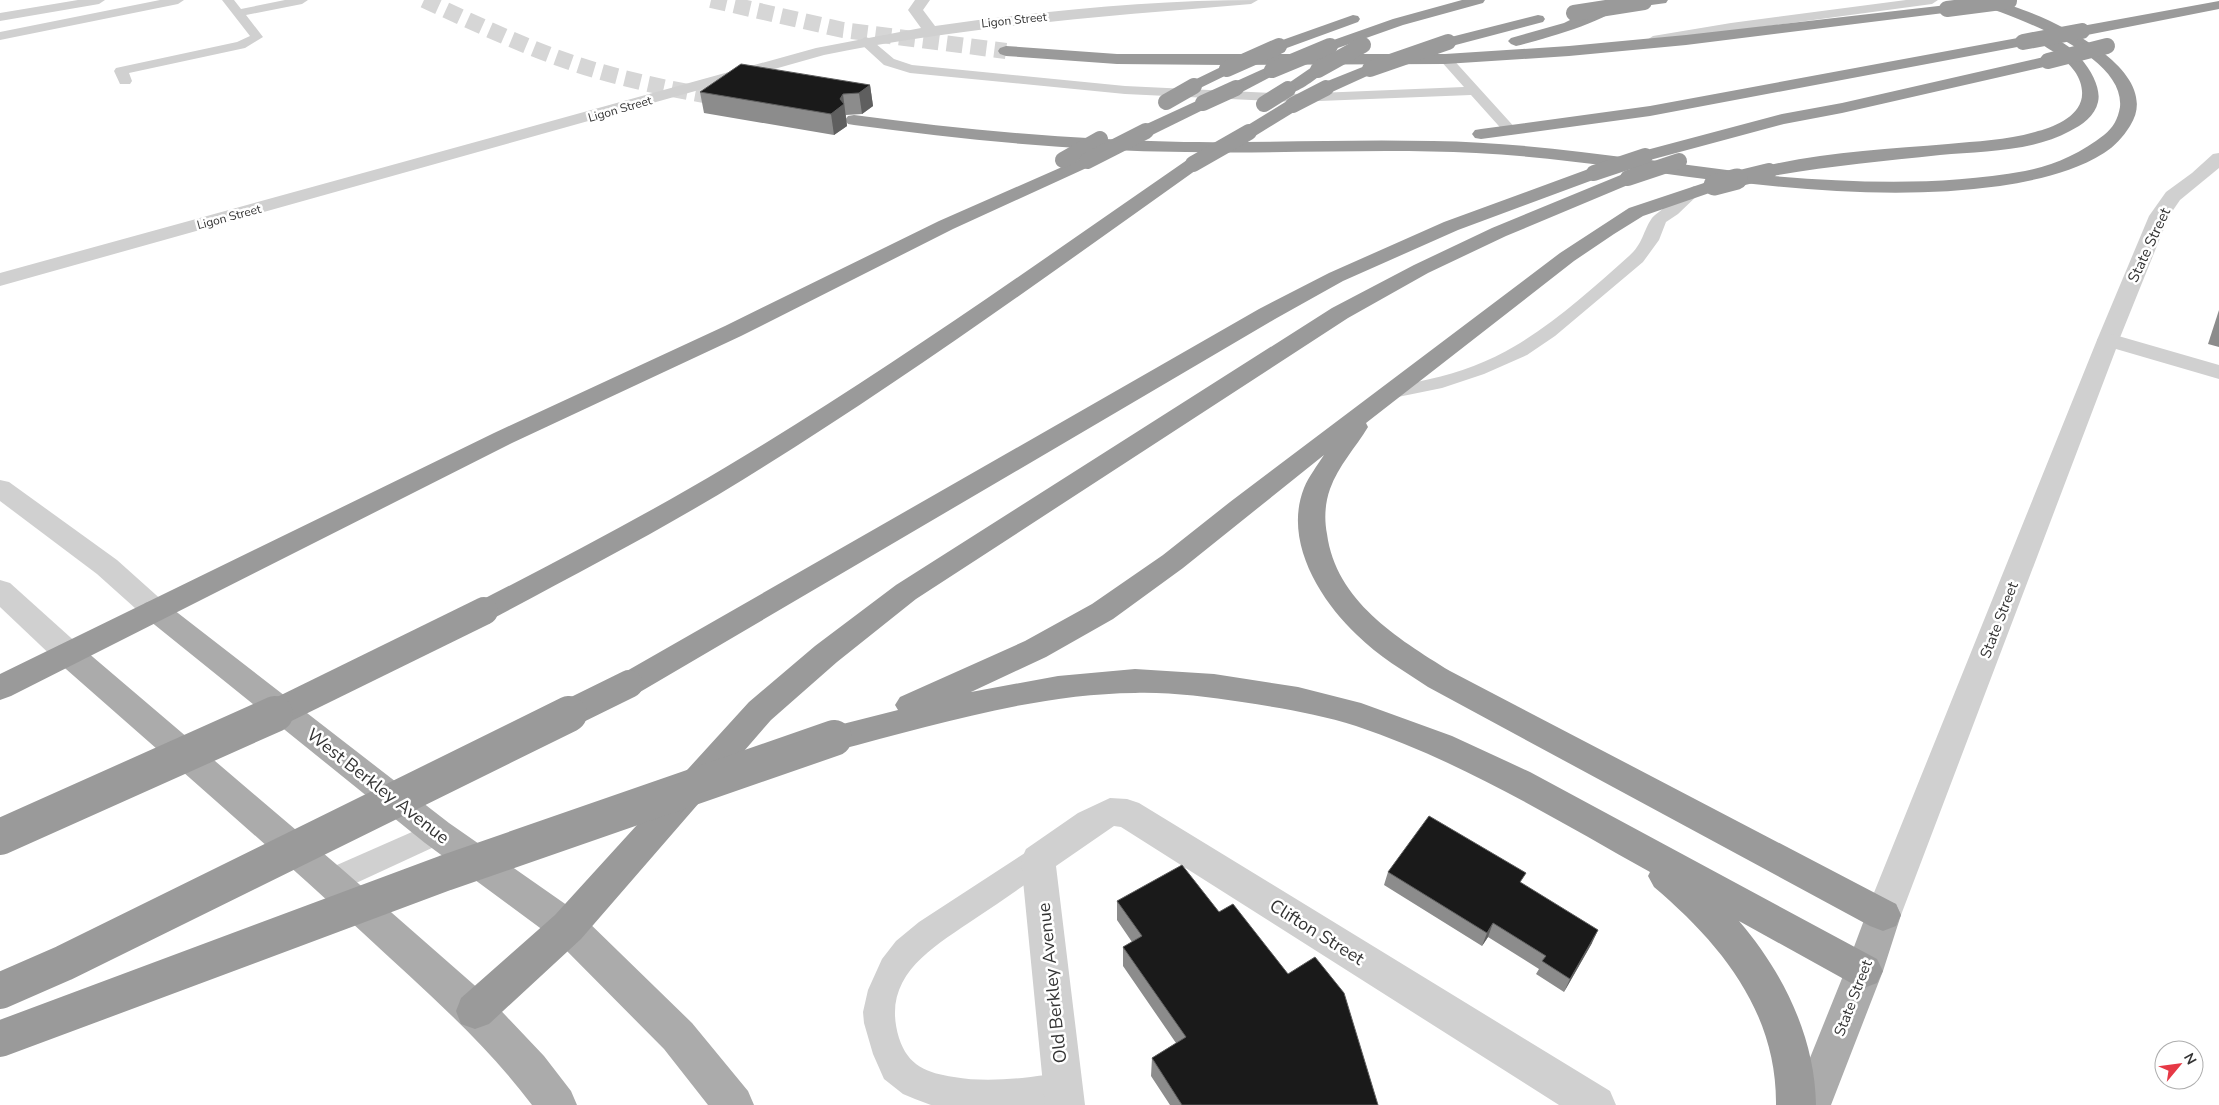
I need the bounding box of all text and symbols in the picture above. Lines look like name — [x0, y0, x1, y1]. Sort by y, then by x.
street label: Ligon Street — [981, 9, 1048, 31]
street label: Ligon Street — [586, 92, 655, 126]
street label: Ligon Street — [195, 201, 264, 233]
street label: State Street — [2123, 204, 2175, 286]
street label: State Street — [1975, 578, 2023, 661]
street label: West Berkley Avenue — [302, 723, 454, 849]
street label: Clifton Street — [1265, 893, 1369, 971]
street label: Old Berkley Avenue — [1032, 902, 1072, 1064]
street label: State Street — [1829, 956, 1877, 1039]
north arrow — [2154, 1040, 2204, 1090]
text: N — [2179, 1050, 2201, 1068]

